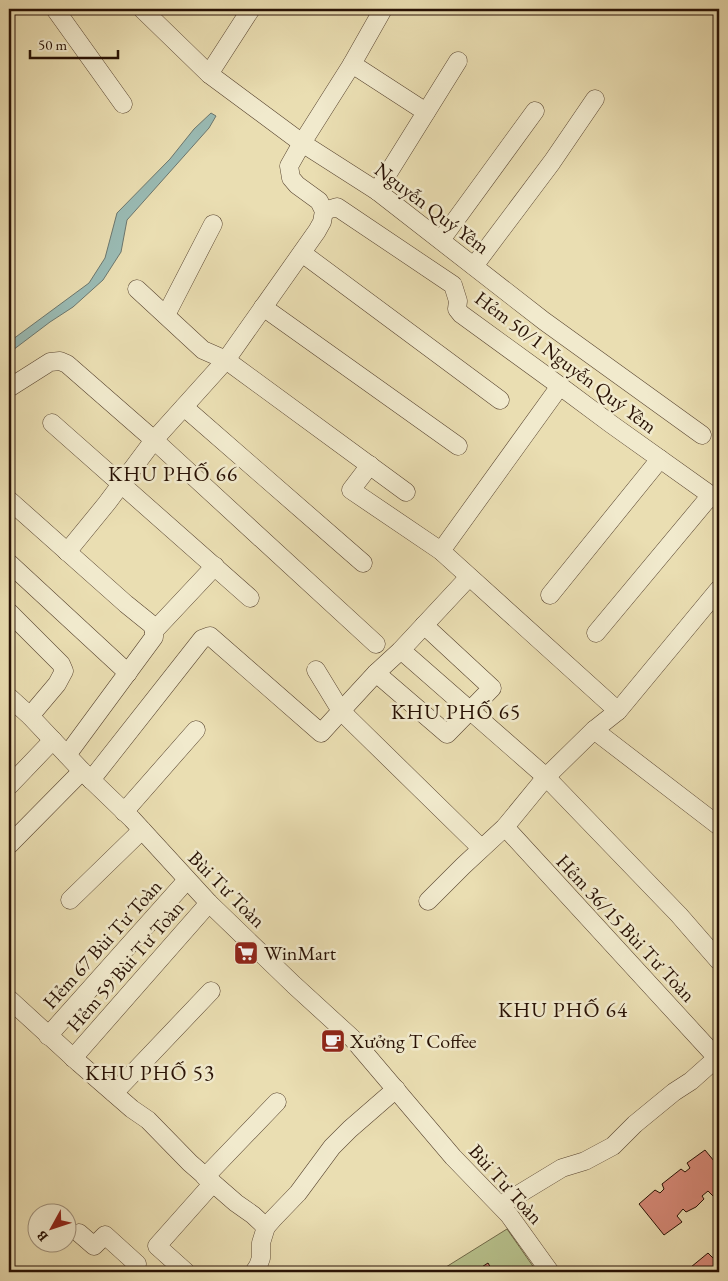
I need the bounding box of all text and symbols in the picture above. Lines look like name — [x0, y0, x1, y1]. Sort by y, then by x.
scale bar — [30, 28, 118, 60]
text: 50 m — [38, 35, 67, 54]
street label: Nguyễn Quý Yêm — [369, 156, 495, 260]
street label: Hẻm 50/1 Nguyễn Quý Yêm — [470, 285, 663, 439]
district label: KHU PHỐ 66 — [108, 460, 238, 487]
district label: KHU PHỐ 65 — [391, 698, 521, 725]
street label: Bùi Tư Toàn — [183, 845, 272, 934]
street label: Hẻm 36/15 Bùi Tư Toàn — [551, 849, 702, 1008]
street label: Hẻm 67 Bùi Tư Toàn — [37, 873, 167, 1014]
street label: Hẻm 59 Bùi Tư Toàn — [61, 895, 190, 1037]
supermarket icon: WinMart — [233, 940, 259, 966]
place label: WinMart — [264, 940, 337, 966]
district label: KHU PHỐ 64 — [498, 996, 628, 1023]
cafe icon: Xưởng T Coffee — [320, 1028, 346, 1054]
place label: Xưởng T Coffee — [349, 1028, 477, 1054]
district label: KHU PHỐ 53 — [85, 1059, 215, 1086]
street label: Bùi Tư Toàn — [463, 1138, 549, 1230]
north arrow — [28, 1204, 78, 1254]
text: B — [32, 1227, 52, 1245]

